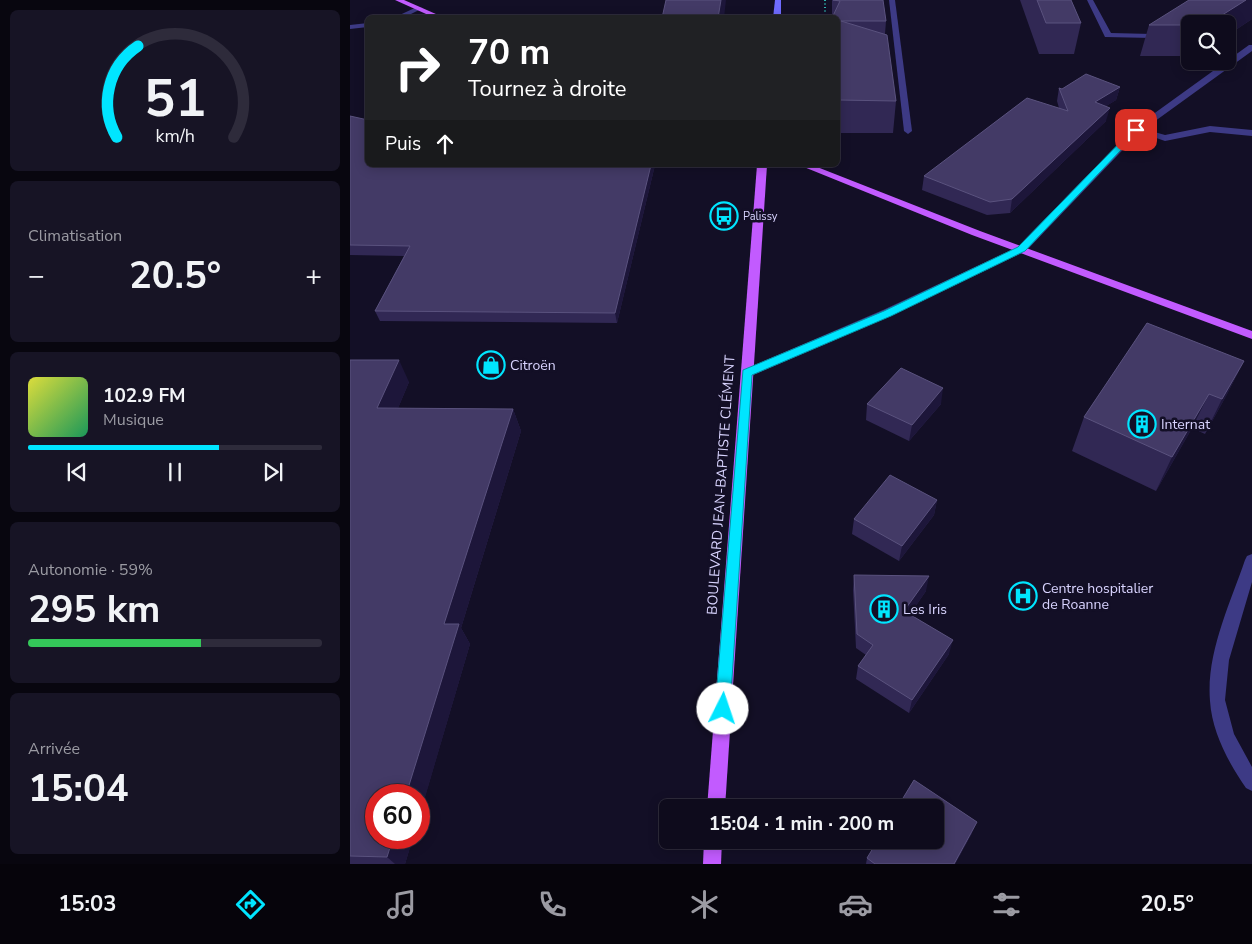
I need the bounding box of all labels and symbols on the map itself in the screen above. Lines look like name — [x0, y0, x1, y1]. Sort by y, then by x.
pin — [1115, 109, 1157, 151]
bus stop icon: Palissy — [709, 201, 739, 231]
place label: Palissy — [743, 209, 778, 224]
shop icon: Citroën — [476, 350, 506, 380]
street label: BOULEVARD JEAN-BAPTISTE CLÉMENT — [702, 354, 740, 616]
place label: Citroën — [510, 356, 556, 375]
building icon: Internat — [1127, 409, 1157, 439]
place label: Internat — [1161, 415, 1210, 434]
place label: Centre hospitalier de Roanne — [1042, 579, 1153, 614]
hospital icon: Centre hospitalier de Roanne — [1008, 581, 1038, 611]
building icon: Les Iris — [869, 594, 899, 624]
place label: Les Iris — [903, 600, 947, 619]
position arrow — [696, 682, 748, 734]
speed limit sign: 60 — [365, 784, 430, 849]

